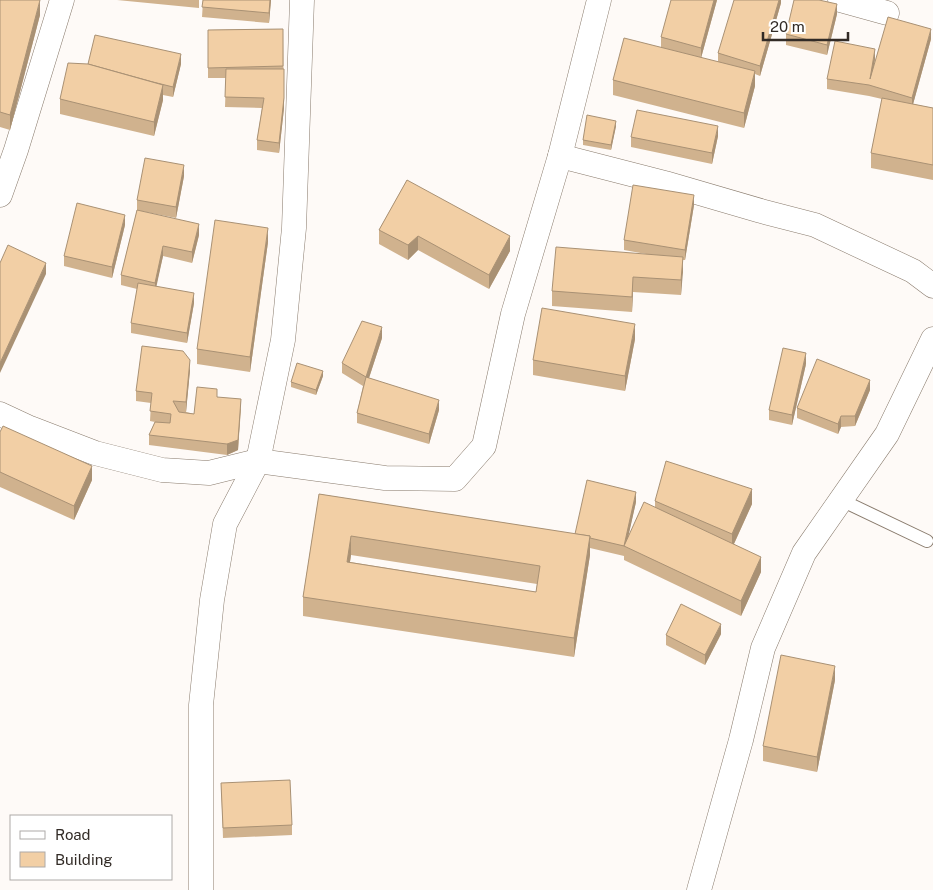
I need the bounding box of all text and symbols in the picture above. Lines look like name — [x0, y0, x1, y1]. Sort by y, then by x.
scale bar — [763, 10, 848, 42]
text: 20 m — [770, 18, 805, 35]
legend — [10, 815, 172, 880]
text: Road — [55, 826, 91, 843]
text: Building — [55, 851, 113, 868]

